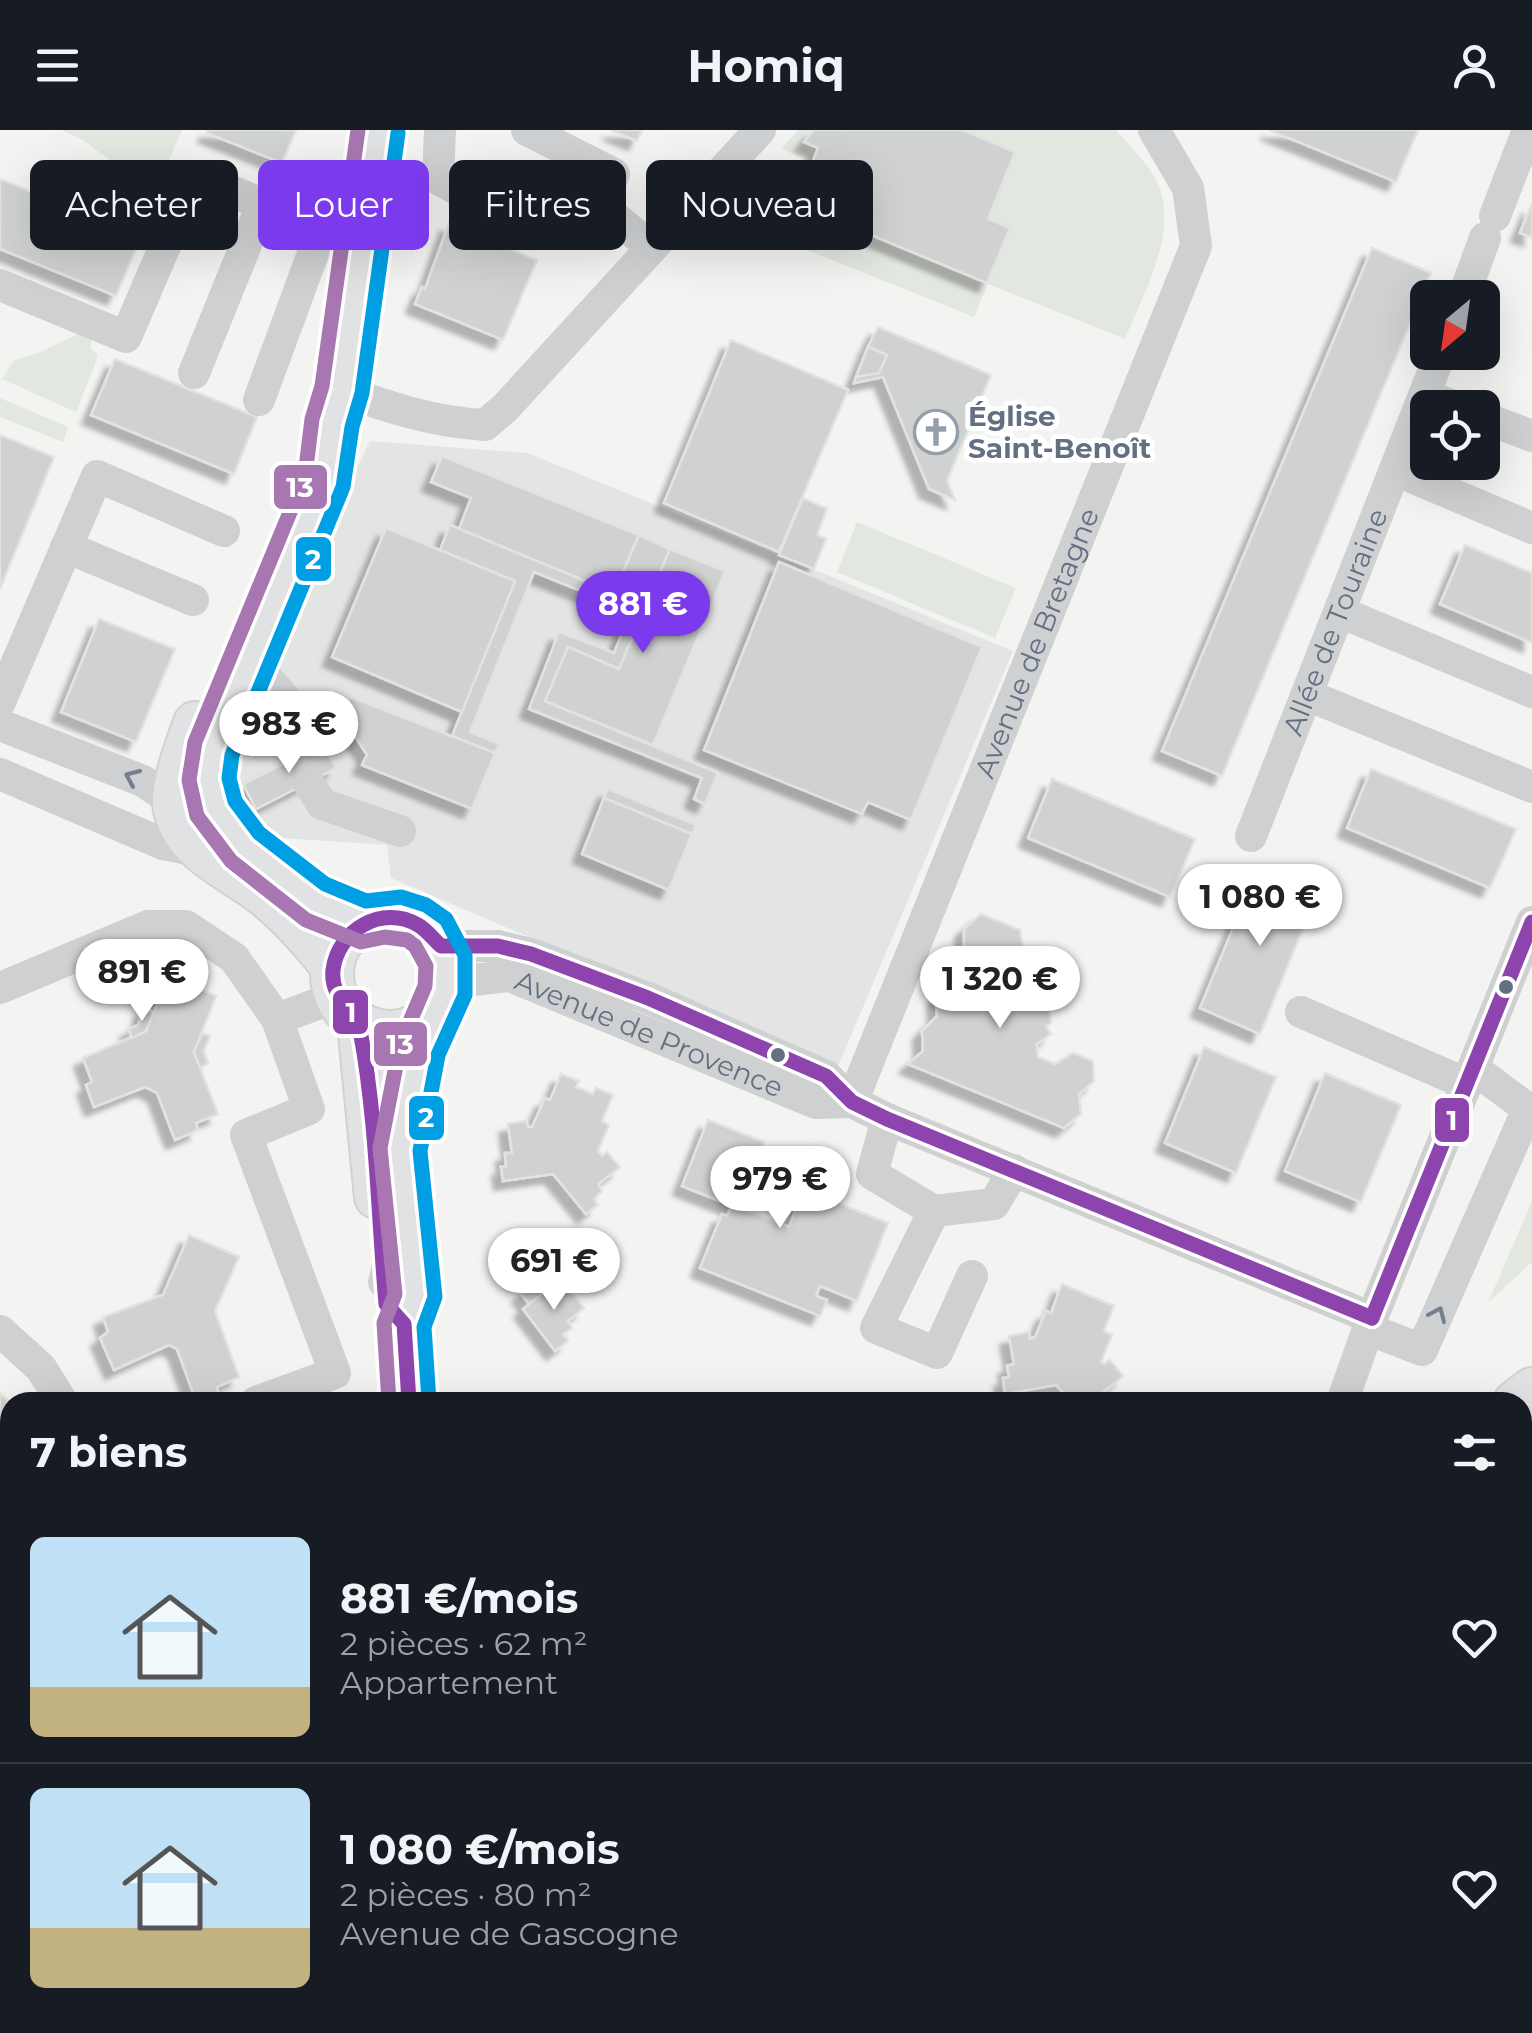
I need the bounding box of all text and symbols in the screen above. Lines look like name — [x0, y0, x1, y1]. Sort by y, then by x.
icon: menu — [30, 38, 85, 93]
text: Homiq — [687, 38, 845, 93]
icon: person — [1447, 38, 1502, 93]
chip: Acheter — [30, 160, 238, 250]
chip: Louer — [258, 160, 429, 250]
chip: Filtres — [449, 160, 626, 250]
chip: Nouveau — [646, 160, 873, 250]
north arrow — [1410, 280, 1500, 370]
map controls — [1410, 280, 1500, 480]
button: locate — [1410, 390, 1500, 480]
place label: Église Saint-Benoît — [968, 399, 1151, 465]
church icon: Église Saint-Benoît — [913, 409, 959, 455]
line badge: 13 — [272, 463, 329, 511]
text: 13 — [286, 470, 314, 504]
street label: Avenue de Bretagne — [967, 503, 1106, 782]
street label: Allée de Touraine — [1275, 504, 1395, 740]
line badge: 2 — [294, 535, 333, 583]
text: 2 — [305, 542, 321, 576]
pin: 881 € — [573, 571, 713, 656]
text: 881 € — [598, 584, 688, 623]
pin: 983 € — [219, 691, 359, 776]
text: 983 € — [241, 704, 337, 743]
one-way arrow — [124, 770, 142, 790]
pin: 1 080 € — [1168, 864, 1352, 949]
text: 1 080 € — [1199, 877, 1321, 916]
pin: 891 € — [72, 939, 212, 1024]
pin: 1 320 € — [908, 946, 1092, 1031]
text: 891 € — [98, 952, 186, 991]
text: 1 320 € — [942, 959, 1058, 998]
street label: Avenue de Provence — [510, 963, 788, 1104]
unlabelled marker — [1496, 977, 1516, 997]
line badge: 1 — [331, 988, 370, 1036]
text: 1 — [346, 995, 356, 1029]
line badge: 13 — [372, 1020, 429, 1068]
text: 13 — [386, 1027, 414, 1061]
unlabelled marker — [768, 1045, 788, 1065]
line badge: 2 — [407, 1094, 446, 1142]
line badge: 1 — [1433, 1096, 1471, 1144]
text: 2 — [418, 1100, 434, 1134]
text: 1 — [1447, 1103, 1457, 1137]
pin: 979 € — [710, 1146, 850, 1231]
text: 979 € — [732, 1159, 828, 1198]
pin: 691 € — [484, 1228, 624, 1313]
text: 691 € — [510, 1241, 598, 1280]
one-way arrow — [1426, 1306, 1446, 1324]
icon: filters — [1447, 1425, 1502, 1480]
text: 7 biens — [30, 1426, 187, 1478]
text: 881 €/mois — [340, 1572, 578, 1624]
icon: home — [110, 1577, 230, 1697]
icon: heart — [1447, 1610, 1502, 1665]
text: 2 pièces · 62 m² — [340, 1624, 587, 1663]
text: Appartement — [340, 1663, 558, 1702]
text: 1 080 €/mois — [340, 1823, 620, 1875]
icon: home — [110, 1828, 230, 1948]
icon: heart — [1447, 1861, 1502, 1916]
text: 2 pièces · 80 m² — [340, 1875, 591, 1914]
text: Avenue de Gascogne — [340, 1914, 678, 1953]

